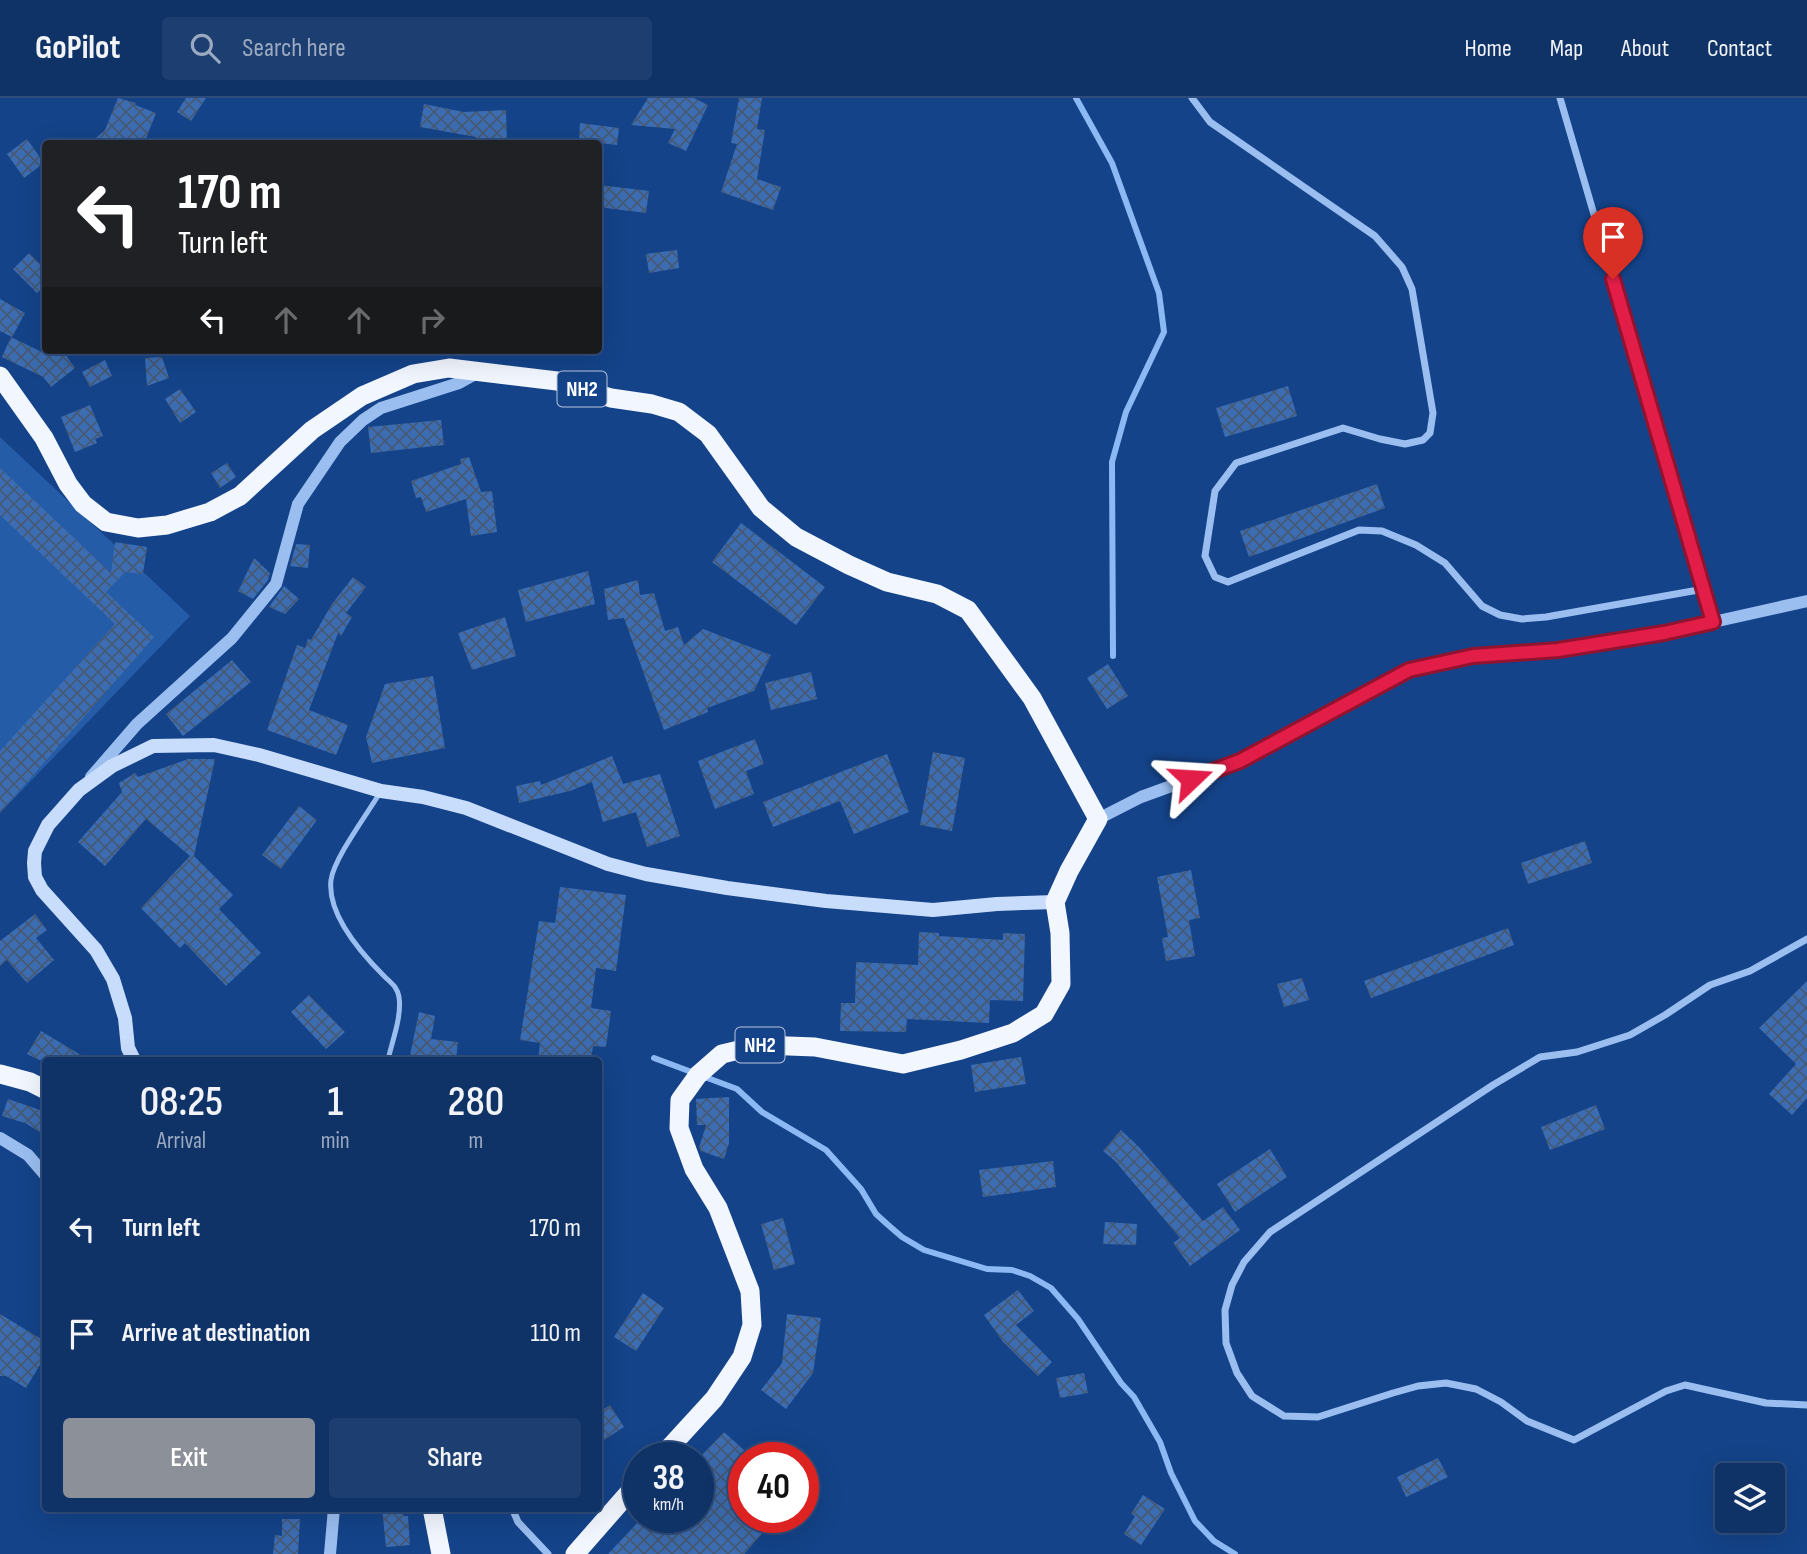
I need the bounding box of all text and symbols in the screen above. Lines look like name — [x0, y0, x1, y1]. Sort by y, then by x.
search box — [162, 17, 652, 80]
text: GoPilot — [35, 28, 120, 68]
icon: search — [186, 29, 224, 67]
text: Search here — [242, 33, 346, 64]
text: Home — [1464, 34, 1512, 63]
text: Map — [1550, 34, 1583, 63]
text: About — [1621, 34, 1669, 63]
text: Contact — [1707, 34, 1772, 63]
text: 170 m — [178, 164, 282, 223]
icon: left — [63, 168, 154, 259]
pin — [1583, 207, 1643, 279]
icon: arrive — [1594, 218, 1632, 256]
text: Turn left — [178, 224, 268, 263]
icon: left — [194, 301, 232, 339]
icon: ahead — [267, 301, 305, 339]
icon: ahead — [340, 301, 378, 339]
icon: right — [413, 301, 451, 339]
road number: NH2 — [558, 372, 606, 406]
position arrow — [1154, 742, 1228, 816]
road number: NH2 — [736, 1028, 784, 1062]
text: 08:25 — [140, 1077, 223, 1128]
text: 1 — [327, 1077, 343, 1128]
text: 280 — [448, 1077, 504, 1128]
text: Arrival — [157, 1127, 206, 1155]
text: min — [321, 1127, 350, 1155]
text: m — [468, 1127, 483, 1155]
icon: left — [63, 1210, 101, 1248]
text: Turn left — [122, 1213, 200, 1244]
text: 170 m — [529, 1213, 581, 1244]
icon: arrive — [63, 1315, 101, 1353]
text: Arrive at destination — [122, 1318, 310, 1349]
text: 110 m — [530, 1318, 581, 1349]
button: Exit — [63, 1418, 315, 1498]
button: Share — [329, 1418, 581, 1498]
speed limit sign: 40 — [728, 1442, 819, 1533]
text: 38 — [652, 1457, 685, 1500]
map controls — [1715, 1463, 1785, 1533]
button: layers — [1715, 1463, 1785, 1533]
text: km/h — [653, 1494, 684, 1515]

